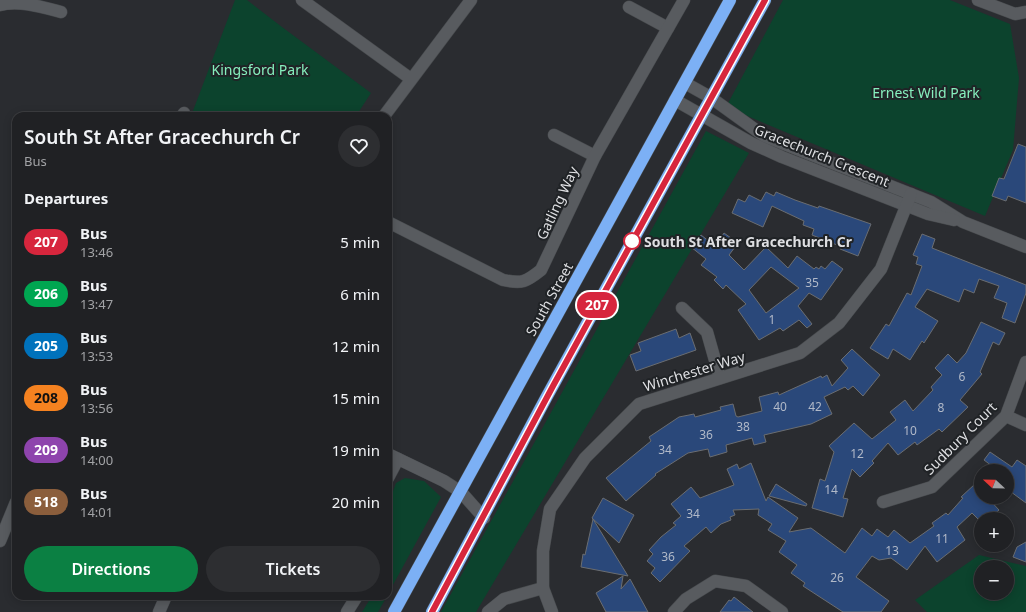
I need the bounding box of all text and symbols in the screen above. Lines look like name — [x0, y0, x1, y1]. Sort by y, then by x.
park label: Kingsford Park — [212, 60, 309, 79]
park label: Ernest Wild Park — [872, 83, 980, 102]
street label: Gracechurch Crescent — [752, 119, 892, 191]
text: South St After Gracechurch Cr — [24, 124, 300, 150]
button: heart — [338, 125, 380, 167]
text: Bus — [24, 152, 47, 170]
street label: Gatling Way — [532, 162, 583, 243]
text: Departures — [24, 188, 108, 208]
text: Bus — [80, 223, 107, 243]
text: 207 — [34, 232, 58, 251]
text: 5 min — [340, 232, 380, 252]
marker: South St After Gracechurch Cr — [623, 232, 641, 250]
place label: South St After Gracechurch Cr — [644, 232, 853, 251]
text: 13:46 — [80, 243, 113, 261]
street label: South Street — [521, 259, 577, 339]
house number: 35 — [805, 274, 819, 291]
text: Bus — [80, 275, 107, 295]
text: 206 — [34, 284, 58, 303]
text: 6 min — [340, 284, 380, 304]
line badge: 207 — [574, 292, 620, 318]
text: 13:47 — [80, 295, 113, 313]
text: 207 — [585, 295, 609, 314]
house number: 1 — [769, 311, 775, 328]
text: Bus — [80, 327, 107, 347]
text: 205 — [34, 336, 58, 355]
text: 12 min — [332, 336, 380, 356]
street label: Winchester Way — [641, 346, 748, 395]
text: 13:53 — [80, 347, 113, 365]
house number: 6 — [959, 368, 966, 385]
text: Bus — [80, 379, 107, 399]
text: 208 — [34, 388, 58, 407]
text: 15 min — [332, 388, 380, 408]
street label: Sudbury Court — [919, 397, 1001, 479]
house number: 40 — [773, 398, 787, 415]
house number: 42 — [808, 398, 822, 415]
text: 13:56 — [80, 399, 113, 417]
house number: 8 — [938, 399, 945, 416]
house number: 38 — [736, 418, 750, 435]
house number: 10 — [903, 422, 917, 439]
house number: 36 — [699, 426, 713, 443]
text: Bus — [80, 431, 107, 451]
text: 209 — [34, 440, 58, 459]
text: 19 min — [332, 440, 380, 460]
house number: 34 — [658, 441, 672, 458]
house number: 12 — [850, 445, 864, 462]
text: 14:00 — [80, 451, 113, 469]
north arrow — [974, 464, 1014, 504]
map controls — [974, 464, 1014, 600]
house number: 14 — [824, 481, 838, 498]
text: Bus — [80, 483, 107, 503]
text: 518 — [34, 492, 58, 511]
text: 20 min — [332, 492, 380, 512]
text: 14:01 — [80, 503, 113, 521]
house number: 34 — [686, 505, 700, 522]
button: + — [974, 512, 1014, 552]
house number: 11 — [935, 530, 949, 547]
house number: 13 — [885, 542, 899, 559]
button: Directions — [24, 546, 198, 592]
button: Tickets — [206, 546, 380, 592]
house number: 36 — [661, 548, 675, 565]
button: − — [974, 560, 1014, 600]
house number: 26 — [830, 569, 844, 586]

